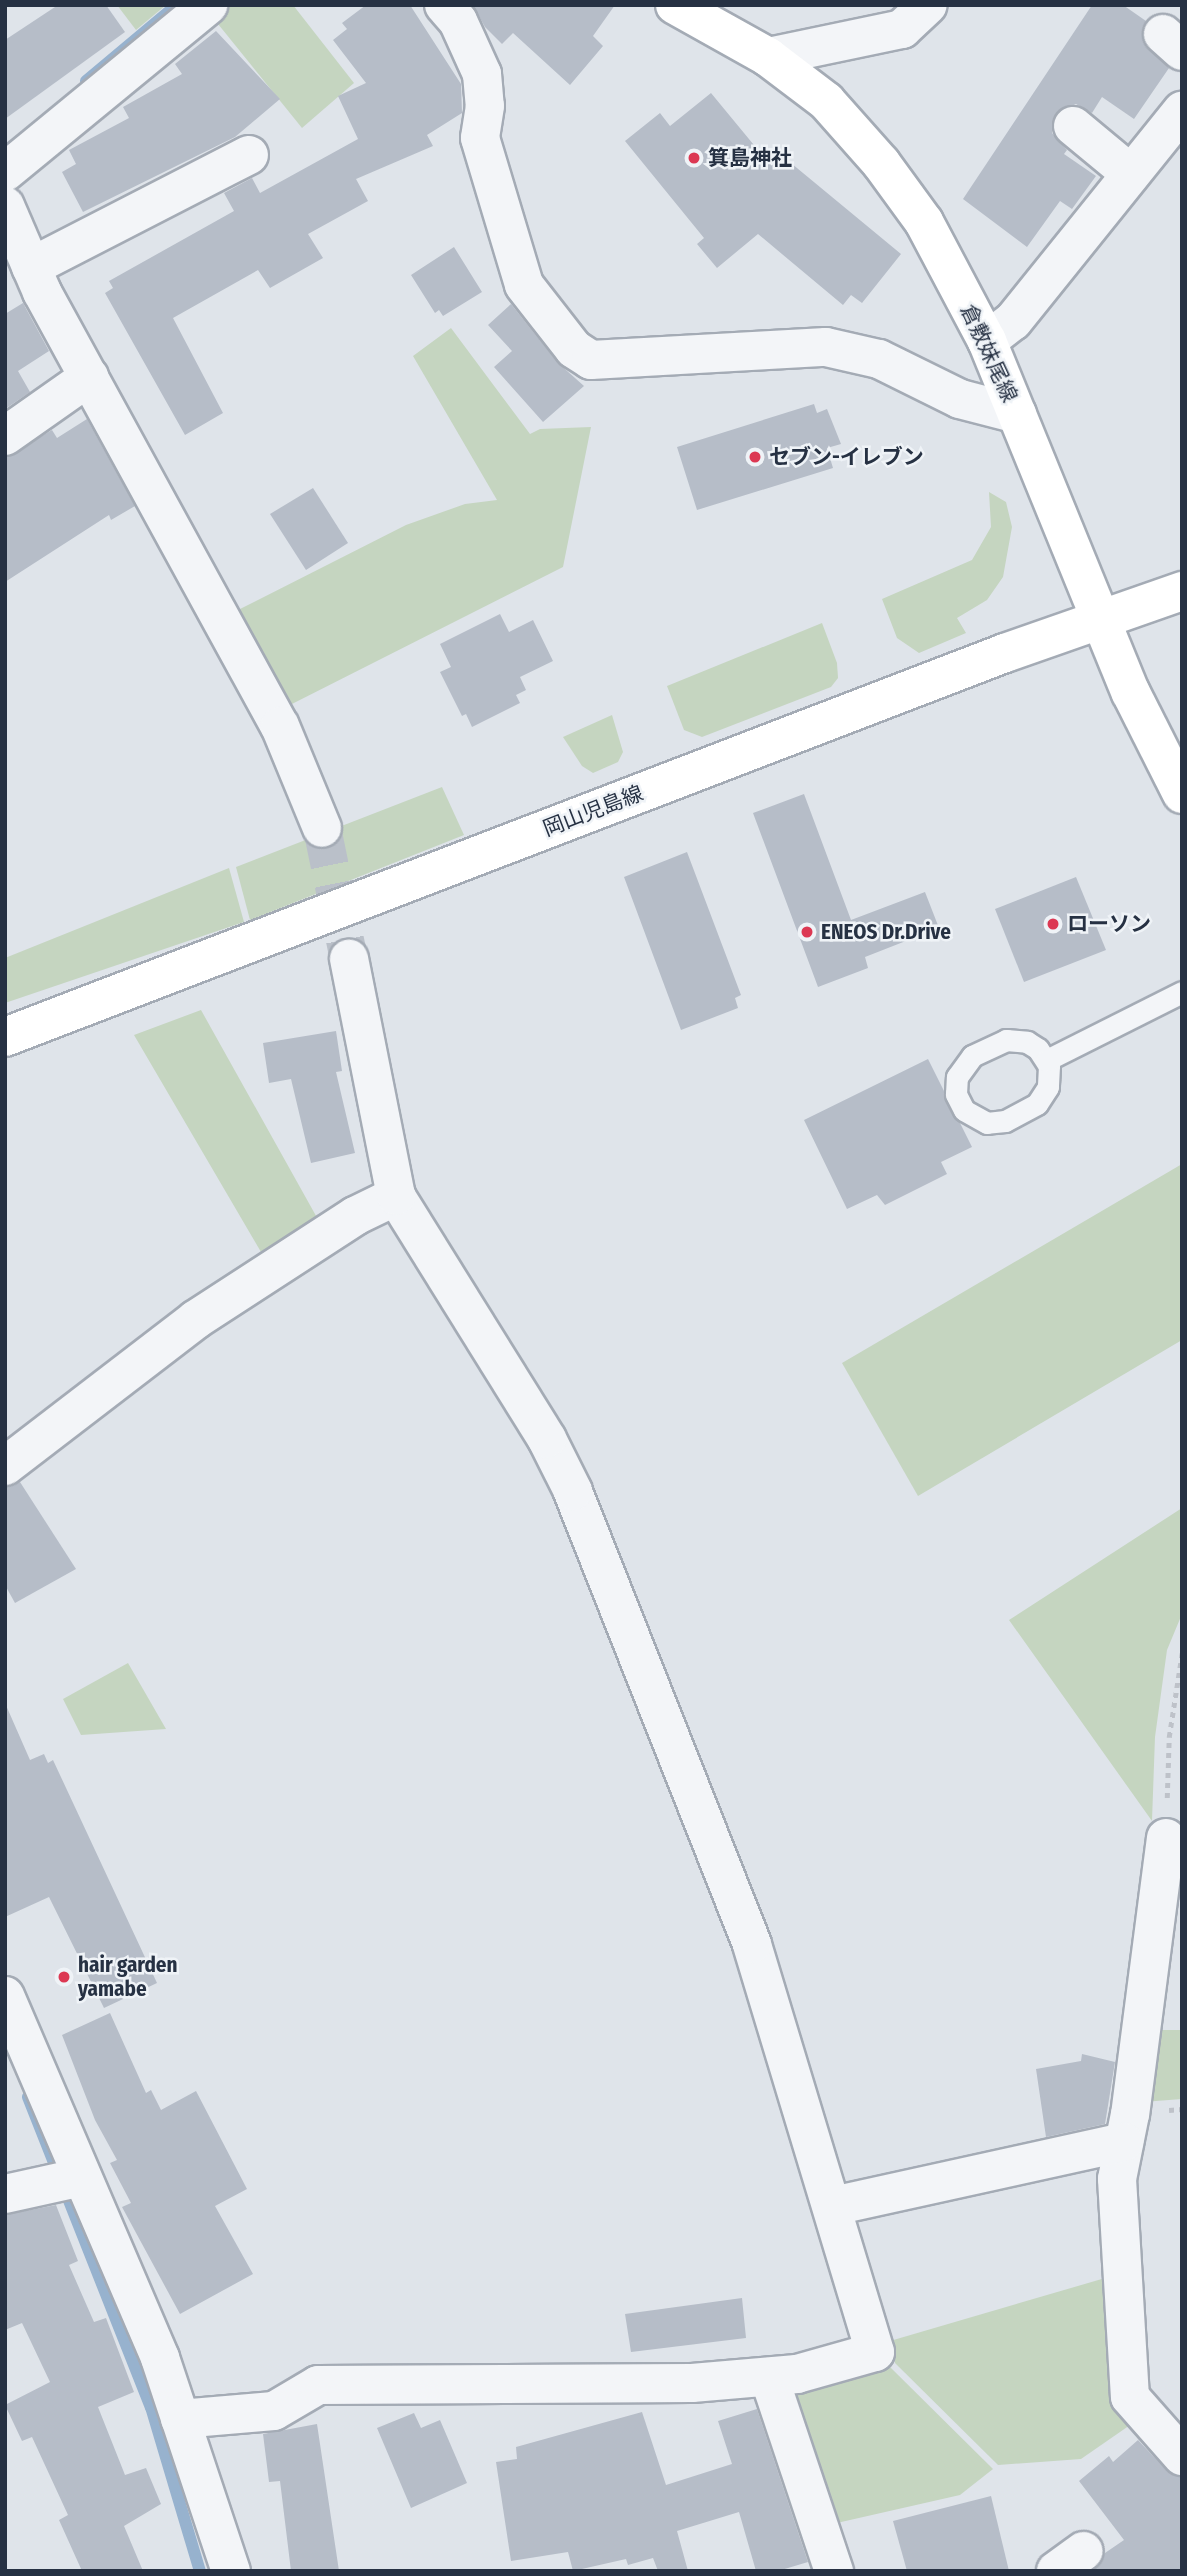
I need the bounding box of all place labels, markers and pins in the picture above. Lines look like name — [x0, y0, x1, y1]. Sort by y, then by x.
place label: 箕島神社 — [708, 145, 792, 171]
marker: 箕島神社 — [686, 150, 702, 166]
place label: セブン-イレブン — [769, 444, 924, 470]
marker: セブン-イレブン — [747, 449, 763, 465]
place label: ローソン — [1067, 911, 1151, 937]
marker: ローソン — [1045, 916, 1061, 932]
place label: ENEOS Dr.Drive — [821, 919, 951, 945]
marker: ENEOS Dr.Drive — [799, 924, 815, 940]
place label: hair garden yamabe — [78, 1952, 178, 2002]
marker: hair garden yamabe — [56, 1969, 72, 1985]

